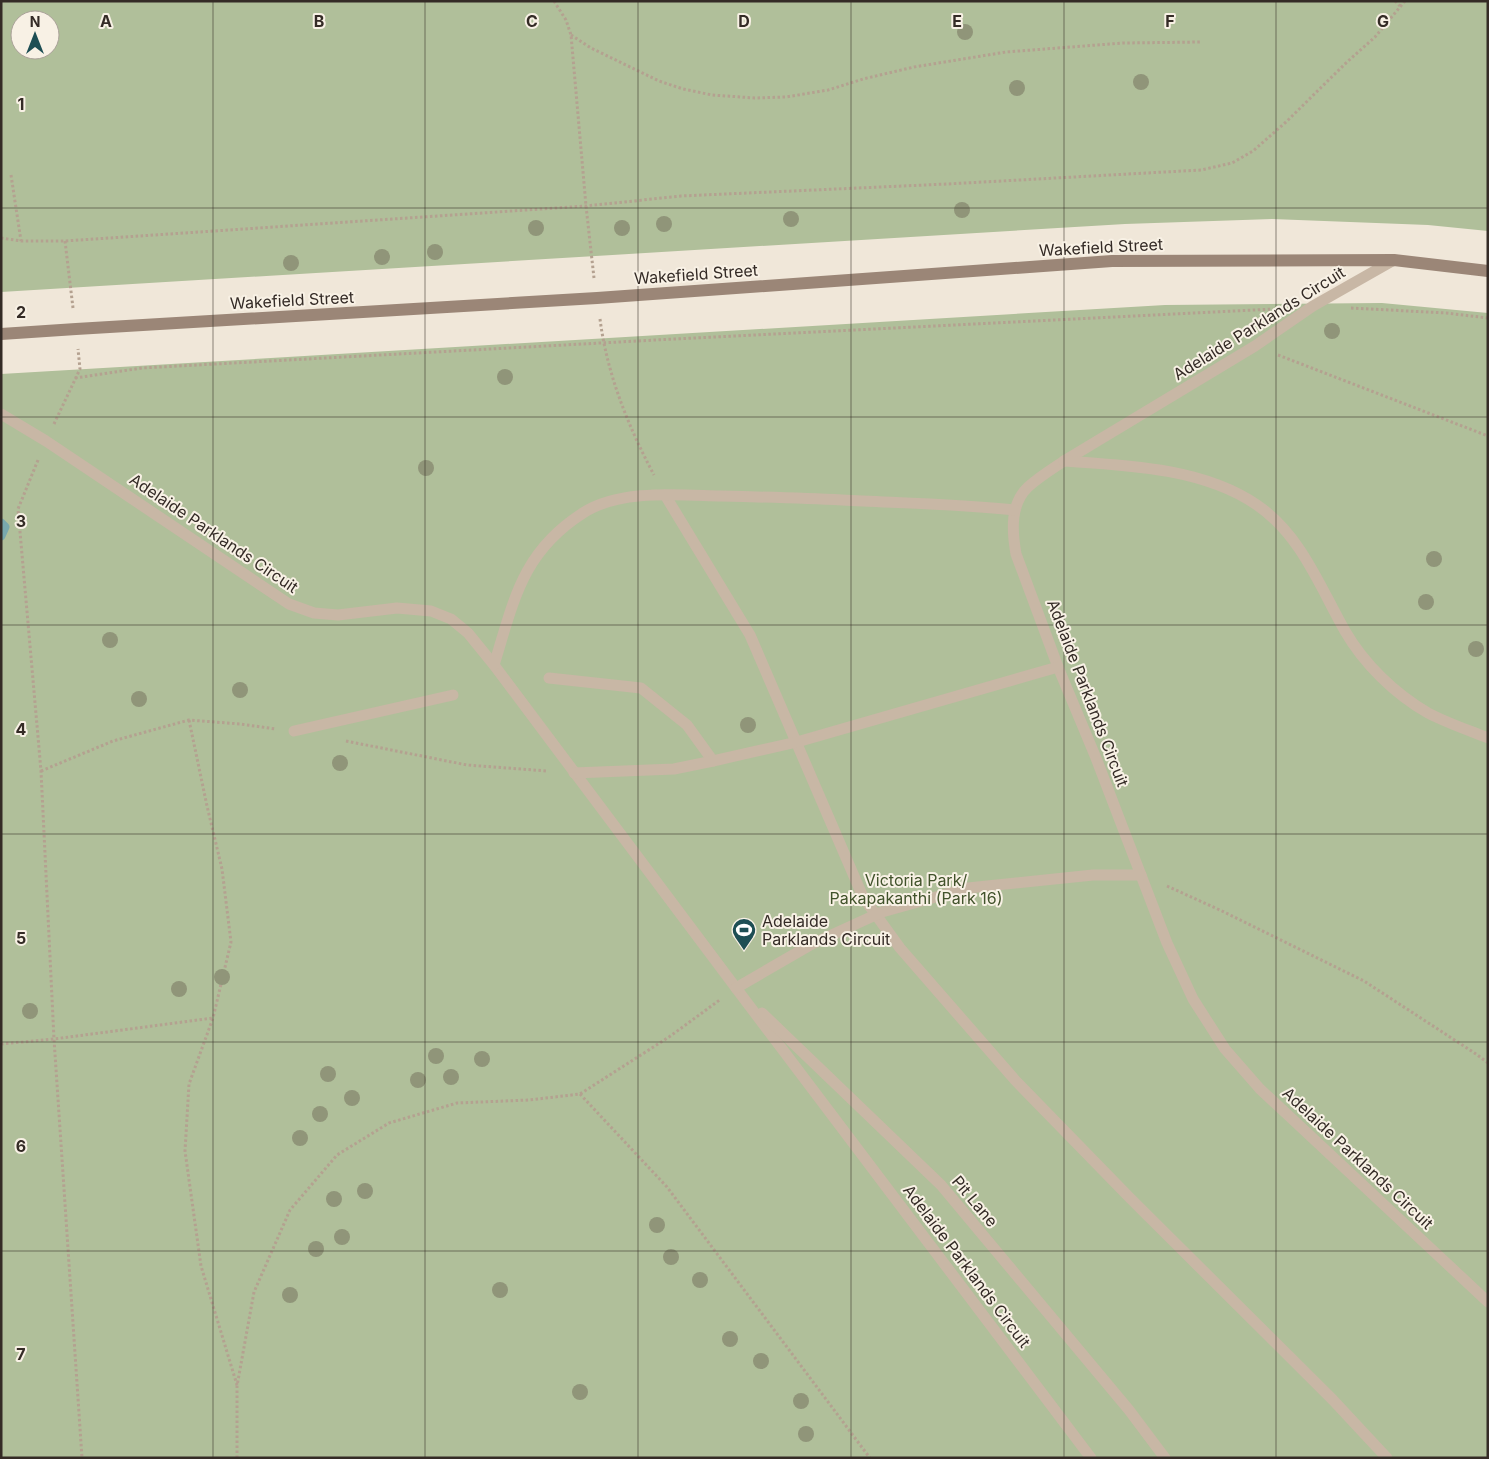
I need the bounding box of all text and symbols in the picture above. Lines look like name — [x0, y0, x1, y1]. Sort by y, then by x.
north arrow — [10, 10, 60, 60]
text: A — [100, 11, 112, 31]
text: B — [314, 11, 324, 31]
text: C — [526, 11, 538, 31]
text: D — [738, 11, 750, 31]
text: E — [952, 11, 962, 31]
text: F — [1165, 11, 1175, 31]
text: G — [1377, 11, 1389, 31]
text: N — [30, 13, 40, 30]
text: 1 — [18, 94, 24, 114]
street label: Wakefield Street — [1038, 234, 1164, 260]
street label: Wakefield Street — [633, 260, 759, 288]
street label: Adelaide Parklands Circuit — [1169, 262, 1349, 384]
street label: Wakefield Street — [229, 287, 355, 313]
text: 2 — [16, 302, 26, 322]
street label: Adelaide Parklands Circuit — [126, 469, 302, 597]
text: 3 — [16, 511, 26, 531]
street label: Adelaide Parklands Circuit — [1043, 597, 1133, 789]
text: 4 — [16, 719, 27, 739]
park label: Victoria Park/ Pakapakanthi (Park 16) — [829, 870, 1003, 908]
place label: Adelaide Parklands Circuit — [762, 911, 890, 949]
sports icon: Adelaide Parklands Circuit — [731, 917, 757, 951]
text: 5 — [16, 928, 26, 948]
street label: Adelaide Parklands Circuit — [1278, 1083, 1438, 1233]
text: 6 — [16, 1136, 26, 1156]
street label: Pit Lane — [948, 1171, 1002, 1231]
street label: Adelaide Parklands Circuit — [899, 1181, 1035, 1351]
text: 7 — [16, 1344, 26, 1364]

